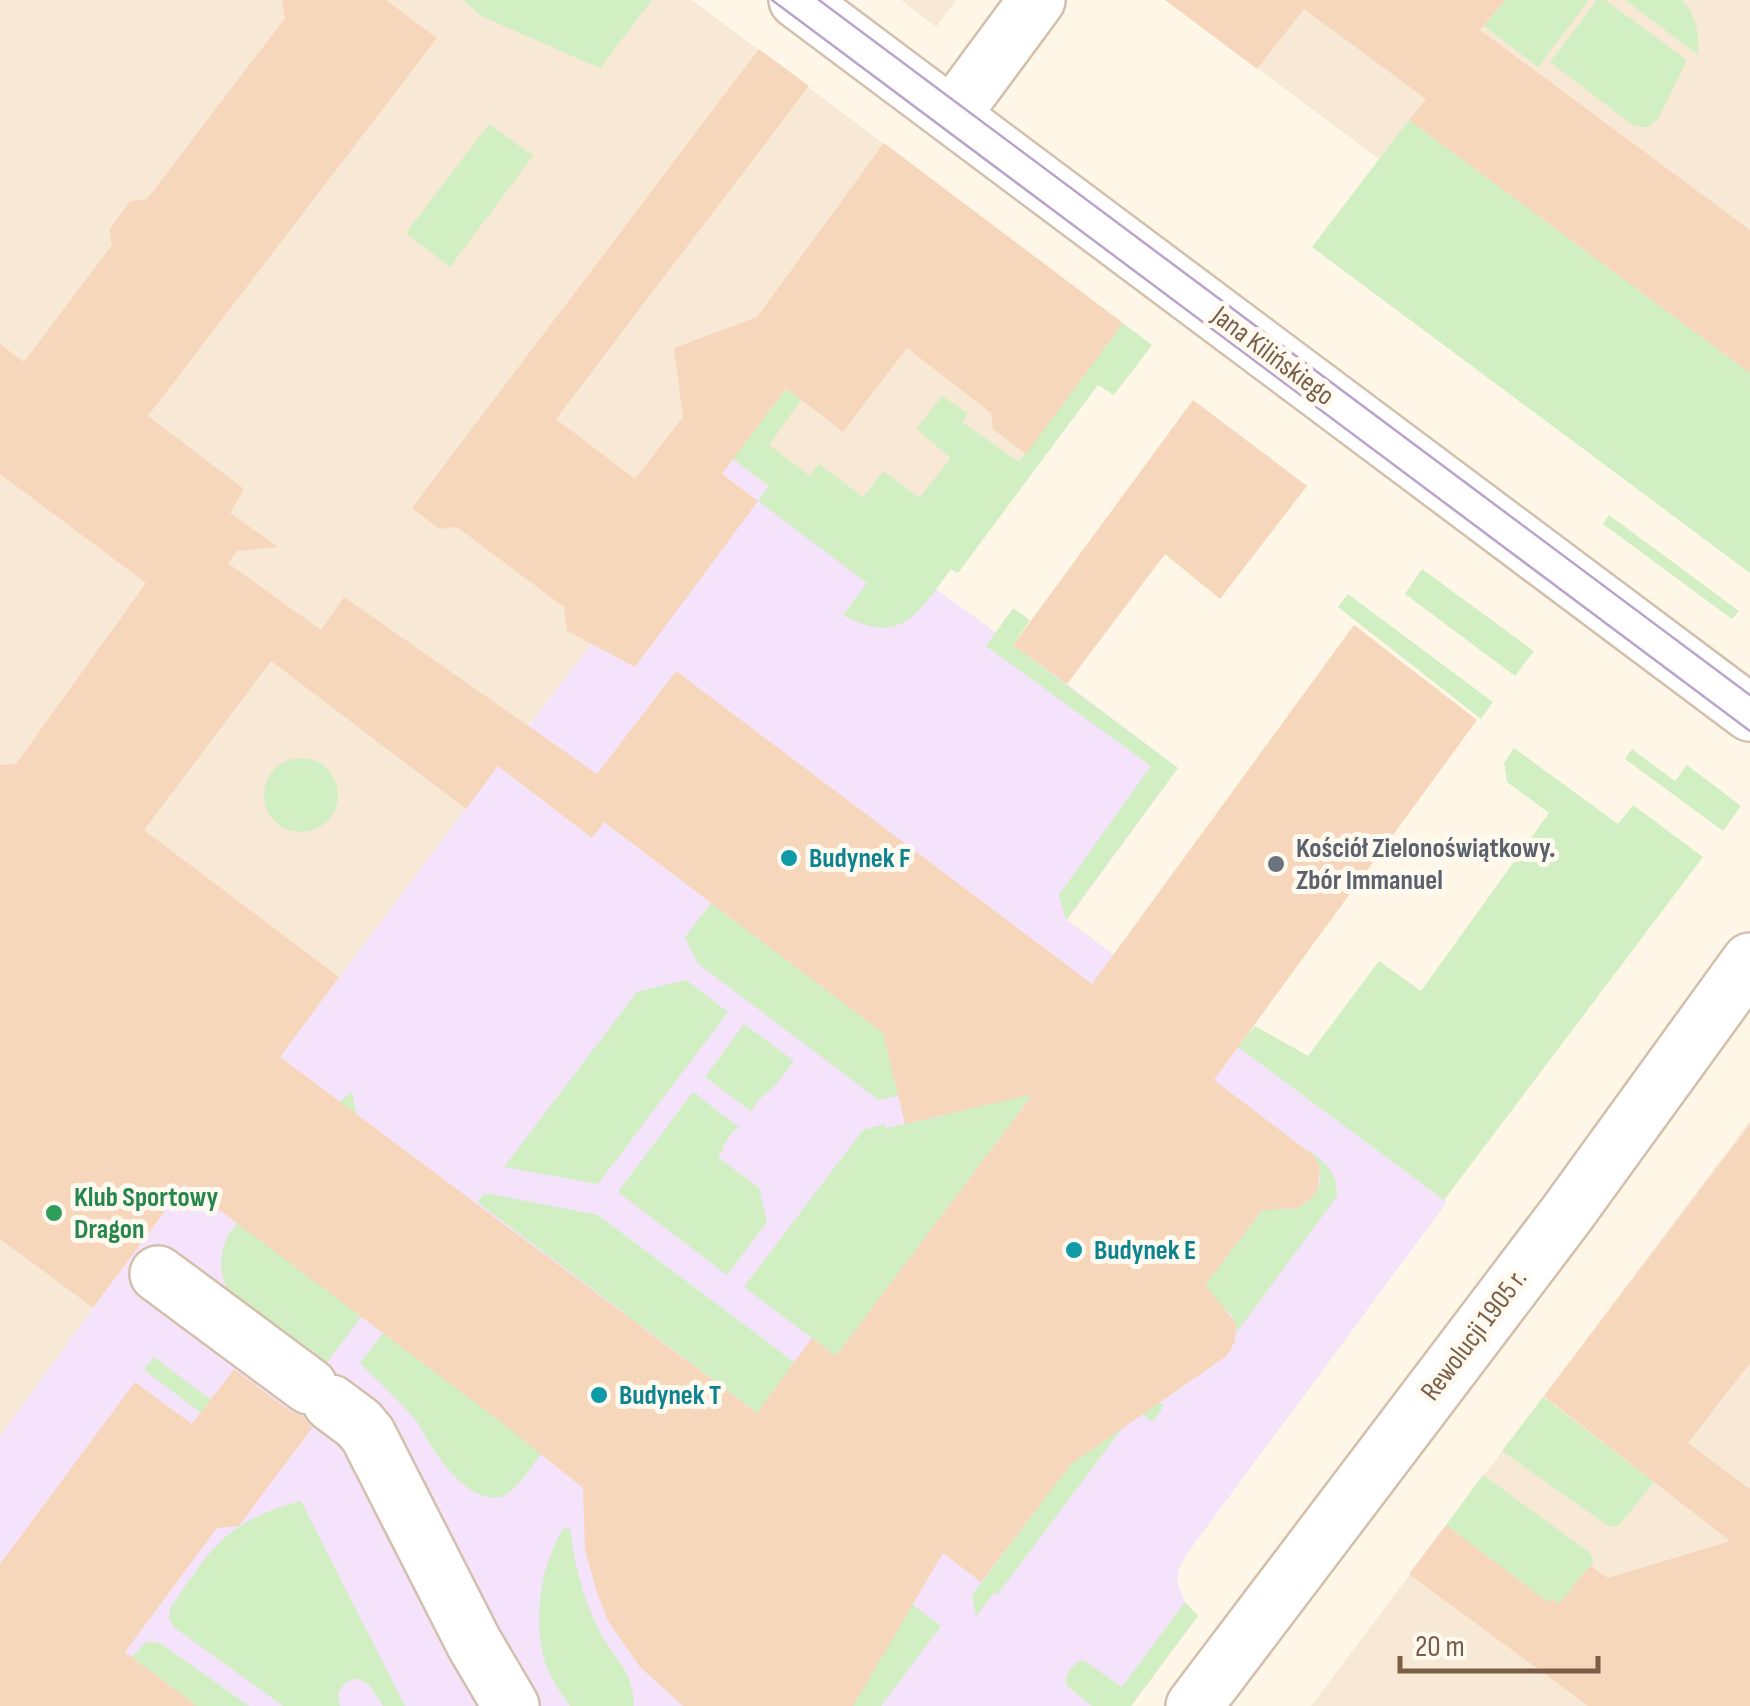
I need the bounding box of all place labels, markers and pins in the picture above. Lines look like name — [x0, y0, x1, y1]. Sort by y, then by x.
place label: Kościół Zielonoświątkowy. Zbór Immanuel — [1296, 832, 1555, 897]
place label: Budynek F — [809, 842, 911, 875]
marker: Budynek F — [778, 847, 800, 869]
marker: Kościół Zielonoświątkowy. Zbór Immanuel — [1265, 853, 1287, 875]
place label: Klub Sportowy Dragon — [74, 1181, 219, 1246]
marker: Klub Sportowy Dragon — [43, 1202, 65, 1224]
place label: Budynek E — [1094, 1234, 1196, 1267]
marker: Budynek E — [1063, 1239, 1085, 1261]
place label: Budynek T — [619, 1379, 721, 1412]
marker: Budynek T — [588, 1384, 610, 1406]

